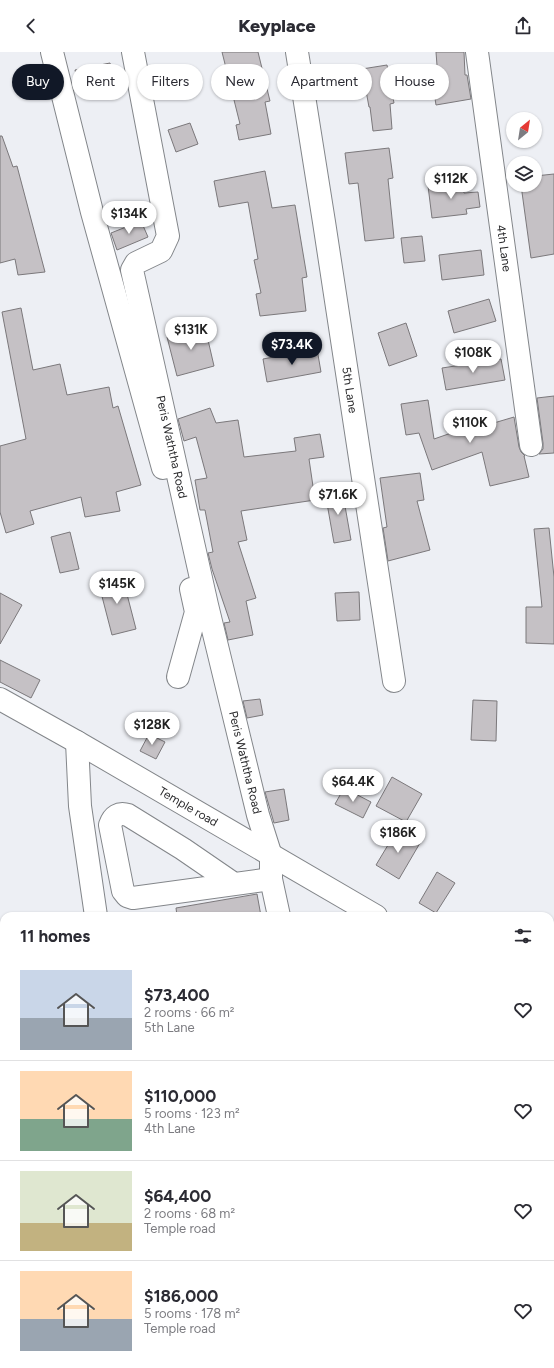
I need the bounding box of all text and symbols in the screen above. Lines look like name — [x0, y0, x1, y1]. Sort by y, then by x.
icon: back — [20, 15, 42, 37]
text: Keyplace — [238, 15, 316, 37]
icon: share — [512, 15, 534, 37]
chip: Buy — [12, 64, 64, 100]
chip: Rent — [72, 64, 129, 100]
chip: Filters — [137, 64, 203, 100]
chip: New — [211, 64, 269, 100]
chip: Apartment — [277, 64, 372, 100]
chip: House — [380, 64, 449, 100]
north arrow — [506, 112, 542, 148]
map controls — [506, 112, 542, 192]
button: layers — [506, 156, 542, 192]
pin: $112K — [423, 166, 479, 200]
text: $112K — [434, 171, 468, 186]
pin: $134K — [101, 201, 157, 235]
text: $134K — [111, 206, 147, 221]
street label: 4th Lane — [494, 224, 514, 273]
pin: $131K — [163, 317, 219, 351]
text: $131K — [174, 322, 208, 337]
pin: $73.4K — [259, 332, 325, 366]
text: $73.4K — [271, 337, 313, 352]
pin: $108K — [445, 340, 501, 374]
text: $108K — [454, 345, 492, 360]
street label: 5th Lane — [339, 366, 360, 415]
street label: Peris Waththa Road — [153, 394, 190, 500]
pin: $110K — [442, 410, 498, 444]
text: $110K — [452, 415, 488, 430]
pin: $71.6K — [305, 482, 371, 516]
text: $71.6K — [318, 487, 358, 502]
pin: $145K — [89, 571, 145, 605]
text: $145K — [98, 576, 136, 591]
street label: Peris Waththa Road — [226, 710, 264, 815]
pin: $128K — [124, 712, 180, 746]
text: $128K — [134, 717, 170, 732]
pin: $64.4K — [320, 769, 386, 803]
text: $64.4K — [331, 774, 375, 789]
street label: Temple road — [156, 784, 220, 829]
pin: $186K — [370, 820, 426, 854]
text: $186K — [380, 825, 416, 840]
icon: filters — [512, 925, 534, 947]
text: 11 homes — [20, 926, 90, 946]
text: $73,400 — [144, 985, 209, 1005]
icon: home — [52, 986, 100, 1034]
icon: heart — [512, 999, 534, 1021]
text: 2 rooms · 66 m² — [144, 1005, 234, 1020]
text: 5th Lane — [144, 1020, 195, 1035]
text: $110,000 — [144, 1086, 216, 1106]
icon: home — [52, 1087, 100, 1135]
icon: heart — [512, 1100, 534, 1122]
text: 5 rooms · 123 m² — [144, 1106, 240, 1121]
text: 4th Lane — [144, 1121, 195, 1136]
text: $64,400 — [144, 1186, 211, 1206]
icon: home — [52, 1187, 100, 1235]
icon: heart — [512, 1200, 534, 1222]
text: 2 rooms · 68 m² — [144, 1206, 235, 1221]
text: Temple road — [144, 1221, 216, 1236]
text: $186,000 — [144, 1286, 218, 1306]
icon: home — [52, 1287, 100, 1335]
icon: heart — [512, 1300, 534, 1322]
text: 5 rooms · 178 m² — [144, 1306, 240, 1321]
text: Temple road — [144, 1321, 216, 1336]

